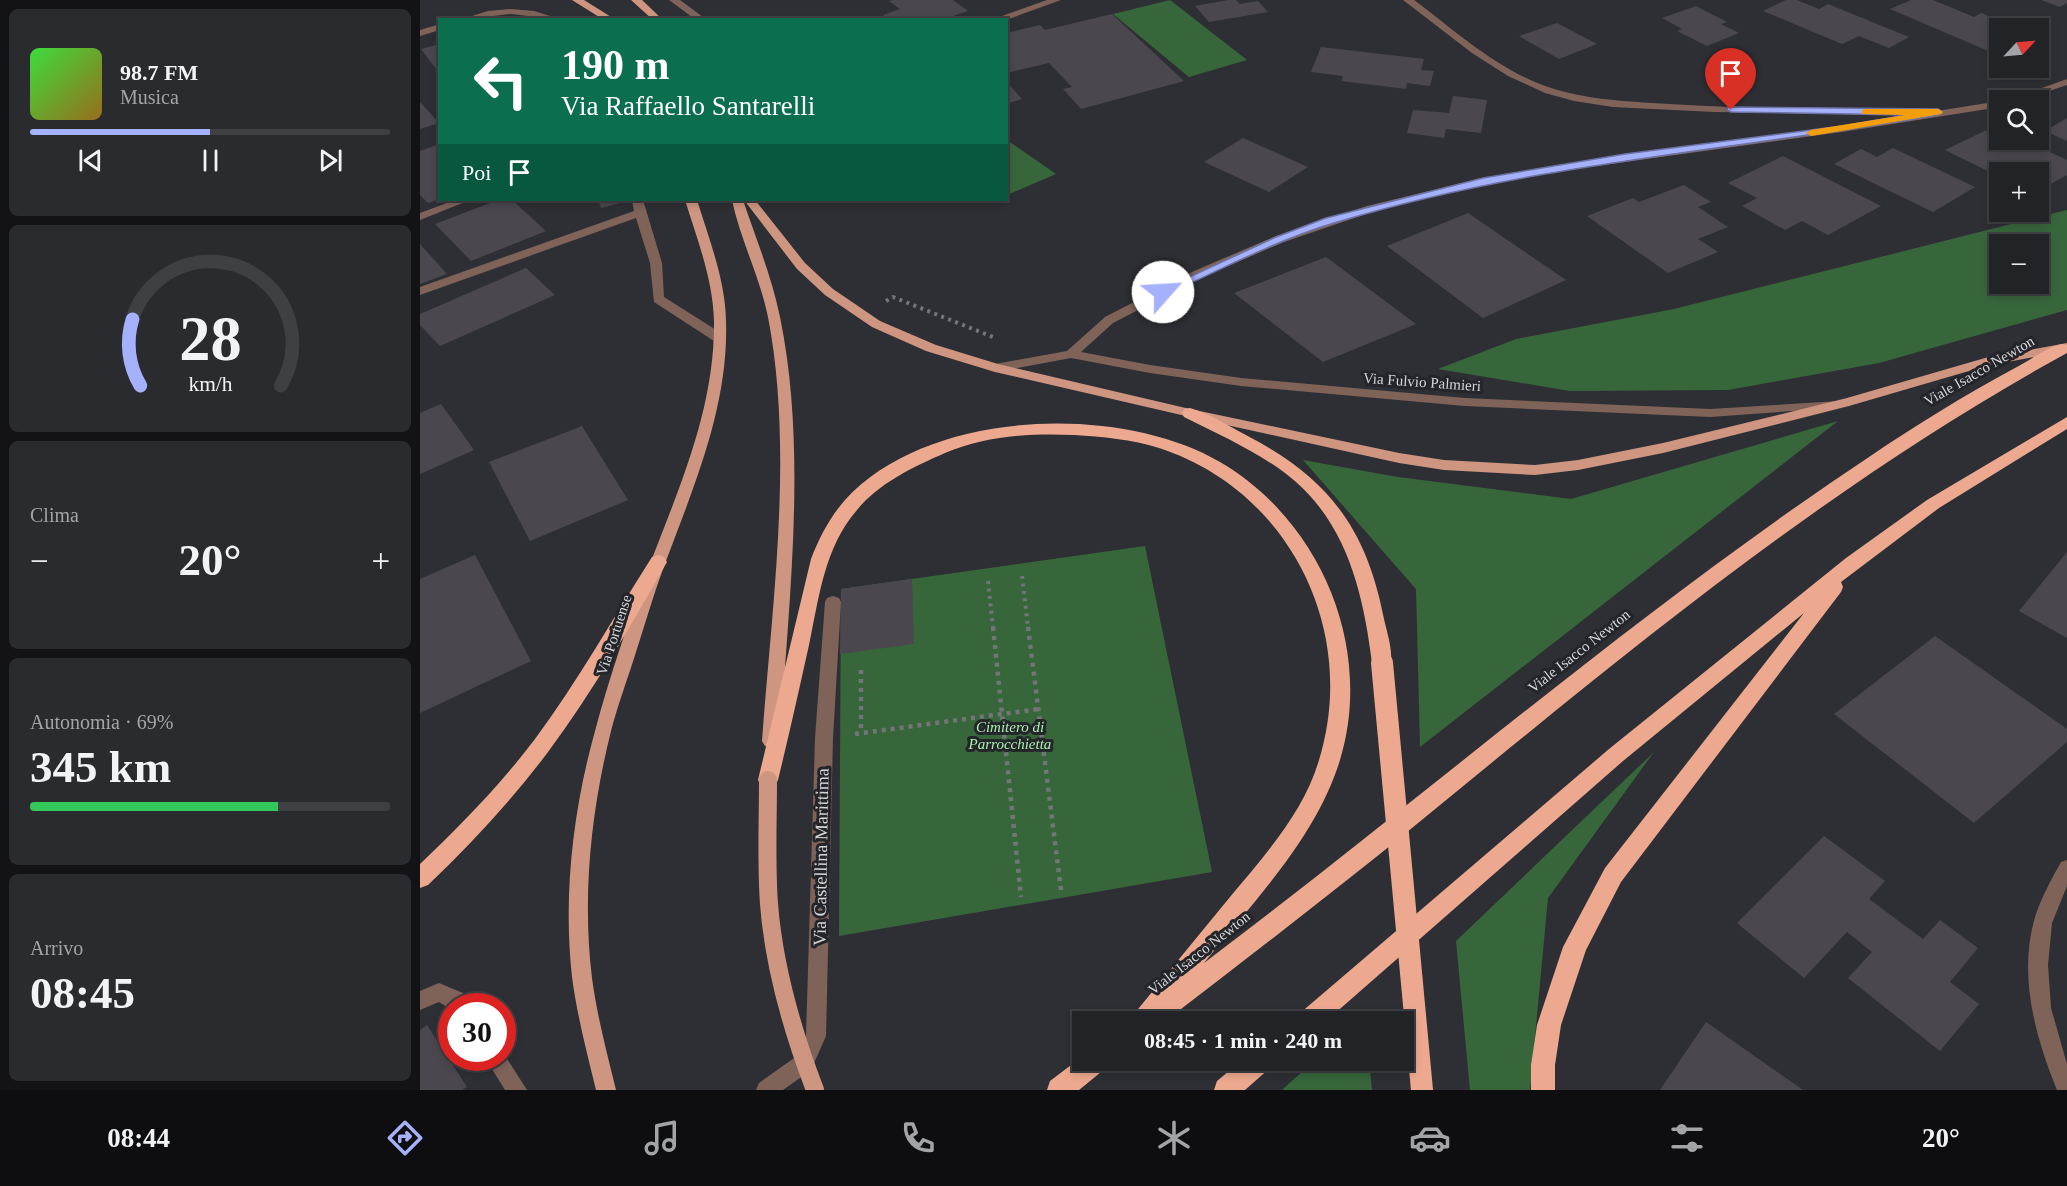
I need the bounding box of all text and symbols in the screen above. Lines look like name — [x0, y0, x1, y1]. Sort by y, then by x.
north arrow — [1989, 18, 2049, 78]
map controls — [1989, 18, 2049, 294]
icon: left — [462, 42, 540, 120]
text: 190 m — [561, 42, 670, 88]
pin — [1705, 48, 1756, 110]
icon: arrive — [1714, 57, 1747, 90]
text: 98.7 FM — [120, 60, 198, 85]
text: Musica — [120, 86, 179, 108]
button: search — [1989, 90, 2049, 150]
text: Via Raffaello Santarelli — [561, 91, 815, 121]
icon: previous — [74, 144, 107, 177]
icon: pause — [194, 144, 227, 177]
icon: next — [314, 144, 347, 177]
icon: arrive — [503, 156, 536, 189]
text: Poi — [462, 160, 491, 185]
button: + — [1989, 162, 2049, 222]
button: − — [1989, 234, 2049, 294]
position arrow — [1131, 260, 1195, 324]
text: 28 — [179, 304, 241, 373]
street label: Viale Isacco Newton — [1921, 333, 2038, 409]
street label: Via Fulvio Palmieri — [1362, 370, 1482, 394]
text: km/h — [188, 372, 232, 396]
text: Clima — [30, 504, 79, 526]
text: 20° — [179, 535, 242, 585]
text: − — [30, 543, 49, 579]
text: + — [371, 543, 390, 579]
street label: Via Portuense — [593, 592, 635, 677]
street label: Viale Isacco Newton — [1525, 606, 1634, 696]
text: Autonomia · 69% — [30, 711, 173, 733]
park label: Cimitero di Parrocchietta — [968, 719, 1051, 752]
text: 345 km — [30, 742, 171, 792]
street label: Via Castellina Marittima — [809, 768, 833, 946]
street label: Viale Isacco Newton — [1145, 908, 1254, 998]
text: Arrivo — [30, 937, 83, 959]
text: 08:45 — [30, 968, 135, 1018]
speed limit sign: 30 — [438, 993, 516, 1071]
text: 08:45 · 1 min · 240 m — [1144, 1028, 1342, 1053]
icon: directions — [384, 1117, 426, 1159]
icon: music — [641, 1117, 683, 1159]
icon: phone — [897, 1117, 939, 1159]
icon: climate — [1153, 1117, 1195, 1159]
icon: car — [1409, 1117, 1451, 1159]
icon: filters — [1666, 1117, 1708, 1159]
text: 08:44 — [107, 1123, 170, 1153]
text: 20° — [1922, 1123, 1960, 1153]

